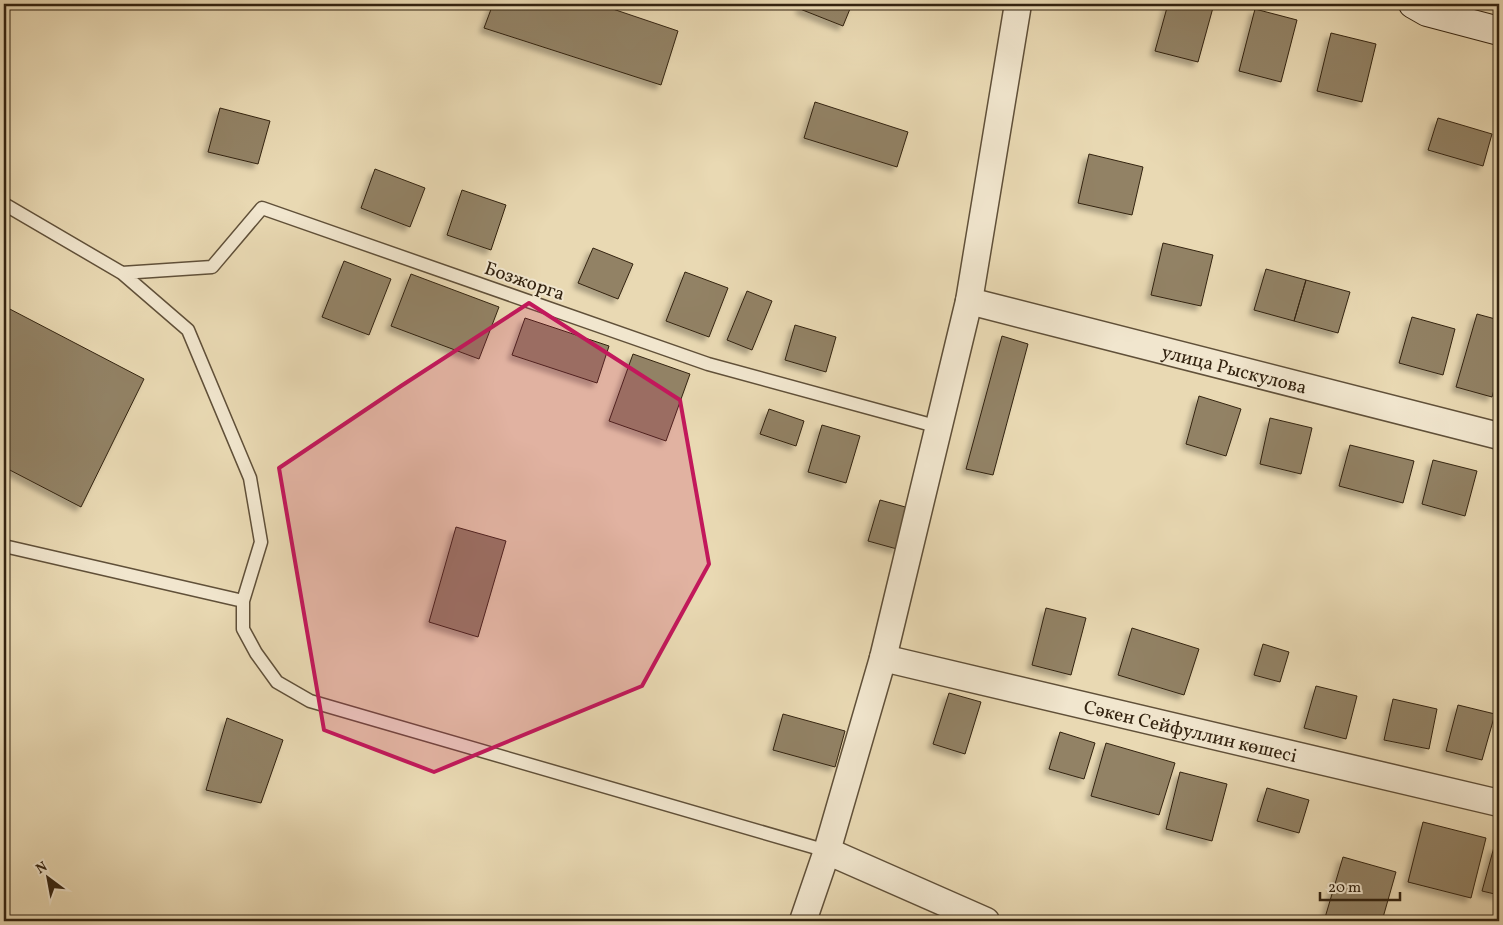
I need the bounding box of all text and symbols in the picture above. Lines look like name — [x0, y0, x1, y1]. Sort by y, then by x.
street label: Бозжорга — [481, 256, 568, 308]
street label: улица Рыскулова — [1159, 340, 1309, 402]
street label: Сәкен Сейфуллин көшесі — [1081, 695, 1300, 770]
north arrow — [22, 852, 72, 902]
text: N — [33, 857, 51, 879]
scale bar — [1320, 870, 1400, 902]
text: 20 m — [1328, 878, 1361, 899]

